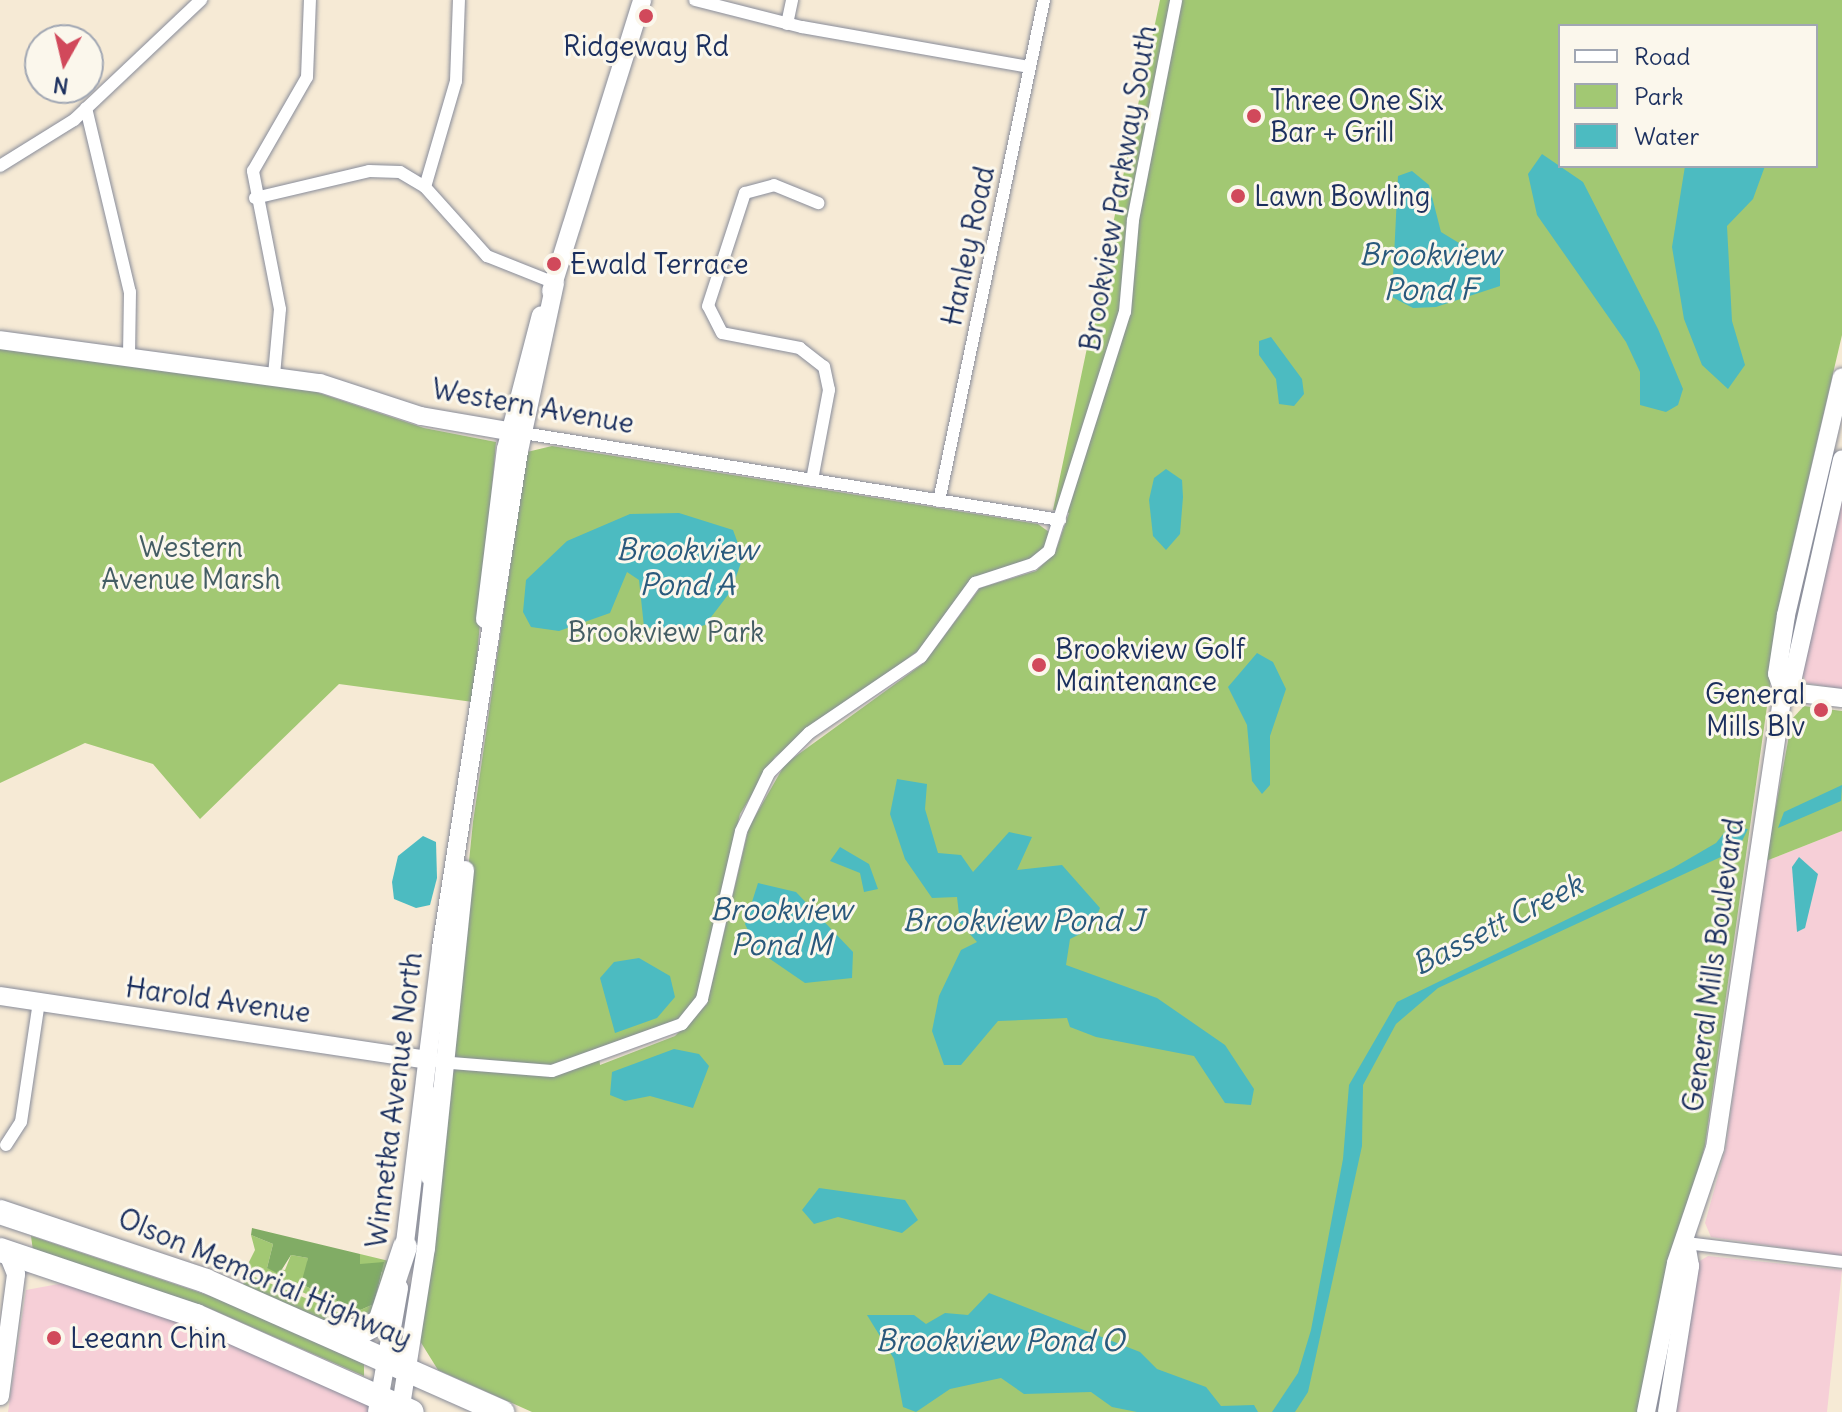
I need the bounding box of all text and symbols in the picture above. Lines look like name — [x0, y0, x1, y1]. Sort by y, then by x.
marker: Ridgeway Rd — [637, 7, 655, 25]
street label: Brookview Parkway South — [1073, 22, 1163, 354]
north arrow — [24, 24, 104, 104]
legend — [1558, 24, 1818, 168]
place label: Ridgeway Rd — [563, 29, 729, 63]
text: Road — [1634, 41, 1690, 71]
text: N — [51, 71, 70, 101]
text: Park — [1634, 81, 1684, 111]
place label: Three One Six Bar + Grill — [1270, 83, 1443, 149]
marker: Three One Six Bar + Grill — [1245, 107, 1263, 125]
text: Water — [1634, 121, 1699, 151]
street label: Hanley Road — [935, 163, 1001, 329]
place label: Lawn Bowling — [1254, 179, 1430, 213]
marker: Lawn Bowling — [1229, 187, 1247, 205]
water label: Brookview Pond F — [1359, 236, 1501, 306]
place label: Ewald Terrace — [570, 247, 749, 281]
marker: Ewald Terrace — [545, 255, 563, 273]
street label: Western Avenue — [429, 372, 637, 440]
park label: Western Avenue Marsh — [101, 530, 281, 596]
water label: Brookview Pond A — [616, 531, 758, 602]
park label: Brookview Park — [568, 615, 764, 649]
place label: Brookview Golf Maintenance — [1055, 632, 1245, 698]
marker: Brookview Golf Maintenance — [1030, 656, 1048, 674]
place label: General Mills Blv — [1705, 677, 1805, 743]
marker: General Mills Blv — [1812, 701, 1830, 719]
street label: General Mills Boulevard — [1676, 816, 1750, 1114]
water label: Bassett Creek — [1406, 866, 1588, 982]
water label: Brookview Pond M — [710, 891, 852, 962]
water label: Brookview Pond J — [903, 902, 1143, 938]
street label: Winnetka Avenue North — [359, 950, 429, 1250]
street label: Harold Avenue — [123, 970, 313, 1030]
street label: Olson Memorial Highway — [113, 1201, 417, 1355]
place label: Leeann Chin — [70, 1321, 227, 1355]
water label: Brookview Pond O — [876, 1322, 1124, 1358]
marker: Leeann Chin — [45, 1329, 63, 1347]

